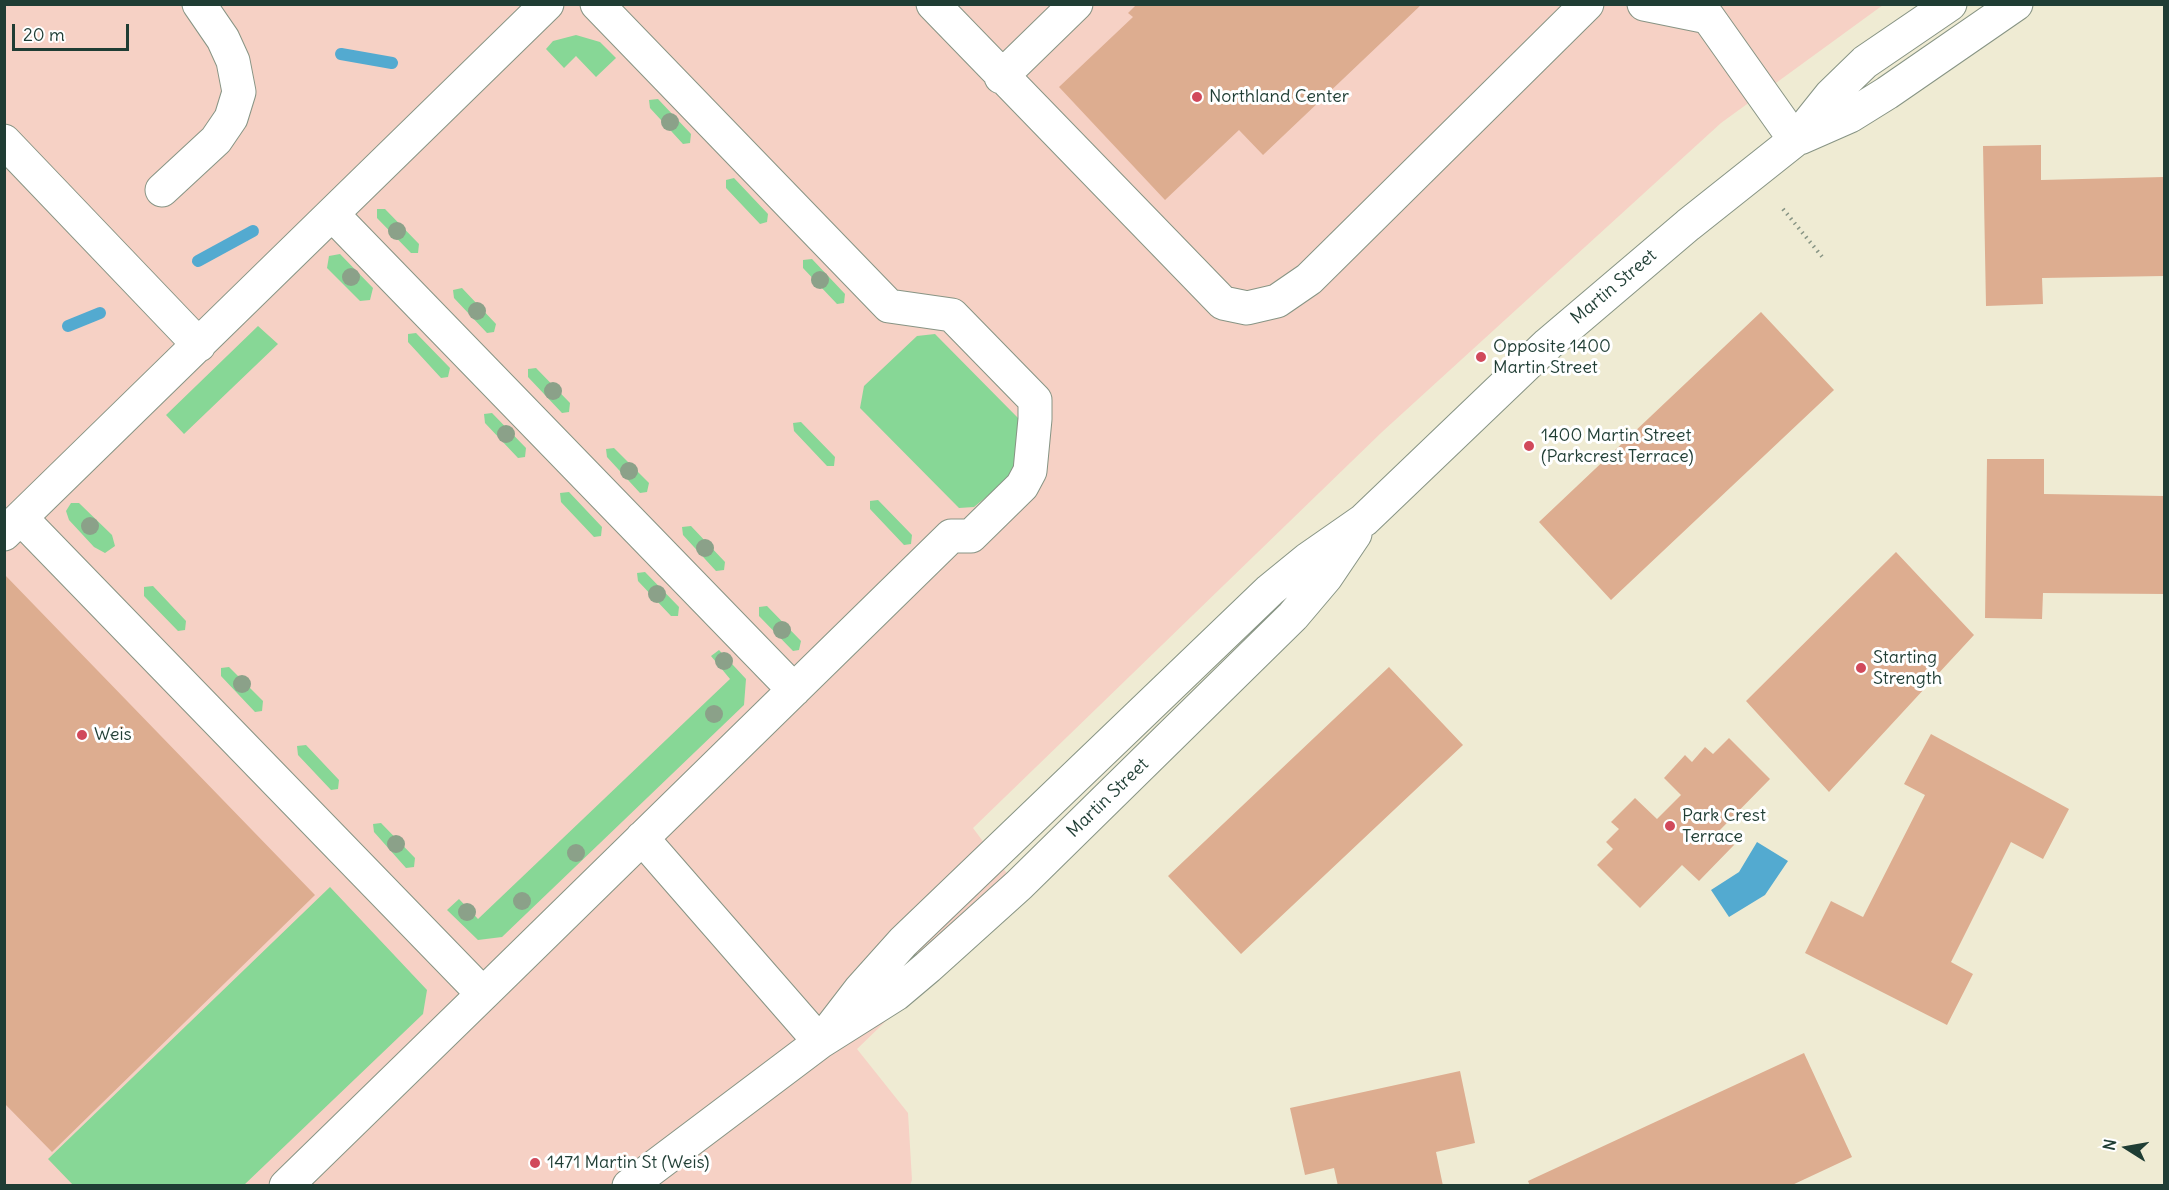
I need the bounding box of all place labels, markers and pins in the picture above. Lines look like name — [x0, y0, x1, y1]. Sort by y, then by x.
place label: Northland Center — [1209, 86, 1349, 108]
marker: Northland Center — [1190, 90, 1204, 104]
place label: Opposite 1400 Martin Street — [1493, 336, 1611, 378]
marker: Opposite 1400 Martin Street — [1474, 350, 1488, 364]
place label: 1400 Martin Street (Parkcrest Terrace) — [1541, 425, 1694, 468]
marker: 1400 Martin Street (Parkcrest Terrace) — [1522, 439, 1536, 453]
place label: Starting Strength — [1873, 647, 1942, 690]
marker: Starting Strength — [1854, 661, 1868, 675]
place label: Weis — [94, 724, 132, 746]
marker: Weis — [75, 728, 89, 742]
place label: Park Crest Terrace — [1682, 805, 1766, 848]
marker: Park Crest Terrace — [1663, 819, 1677, 833]
place label: 1471 Martin St (Weis) — [547, 1152, 709, 1174]
marker: 1471 Martin St (Weis) — [528, 1156, 542, 1170]

